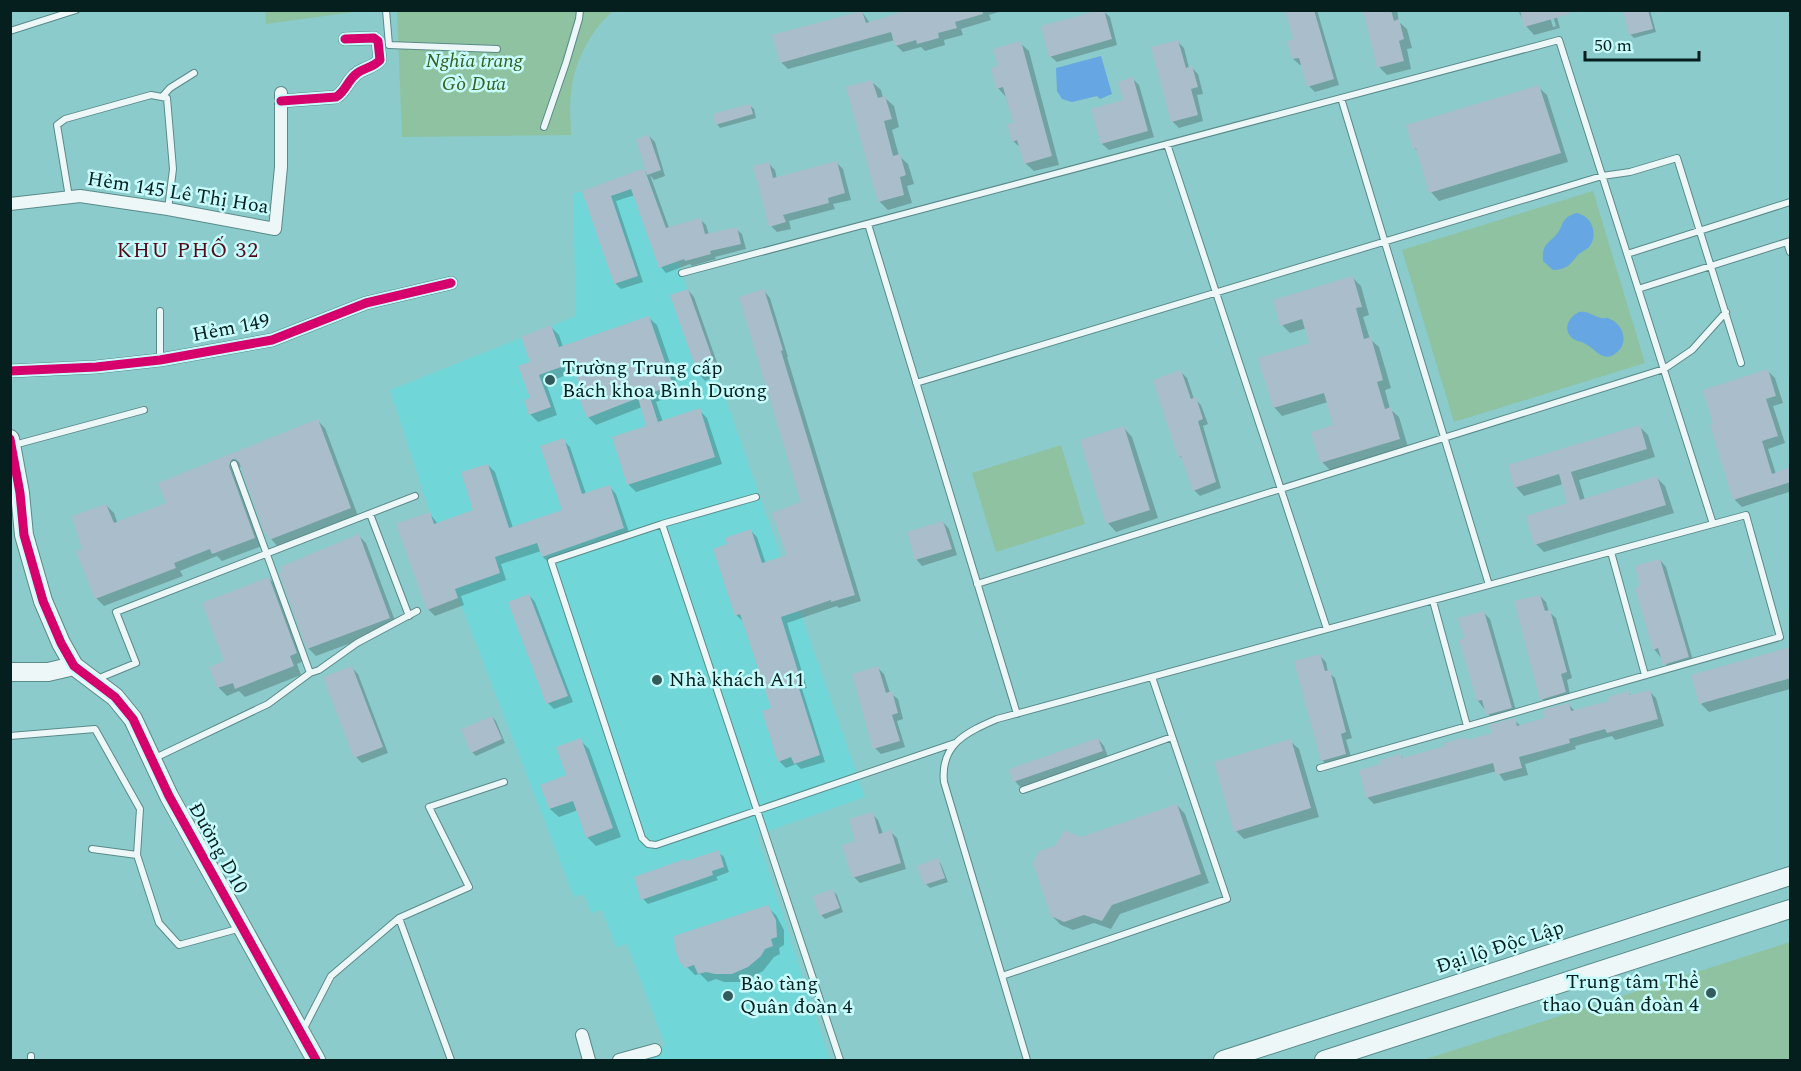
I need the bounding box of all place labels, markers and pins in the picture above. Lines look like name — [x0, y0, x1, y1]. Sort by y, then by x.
place label: Trường Trung cấp Bách khoa Bình Dương — [562, 353, 767, 406]
marker: Trường Trung cấp Bách khoa Bình Dương — [543, 373, 557, 387]
place label: Nhà khách A11 — [669, 665, 805, 695]
marker: Nhà khách A11 — [650, 673, 664, 687]
place label: Trung tâm Thể thao Quân đoàn 4 — [1542, 967, 1699, 1020]
place label: Bảo tàng Quân đoàn 4 — [740, 969, 853, 1022]
marker: Trung tâm Thể thao Quân đoàn 4 — [1704, 986, 1718, 1000]
marker: Bảo tàng Quân đoàn 4 — [721, 989, 735, 1003]

